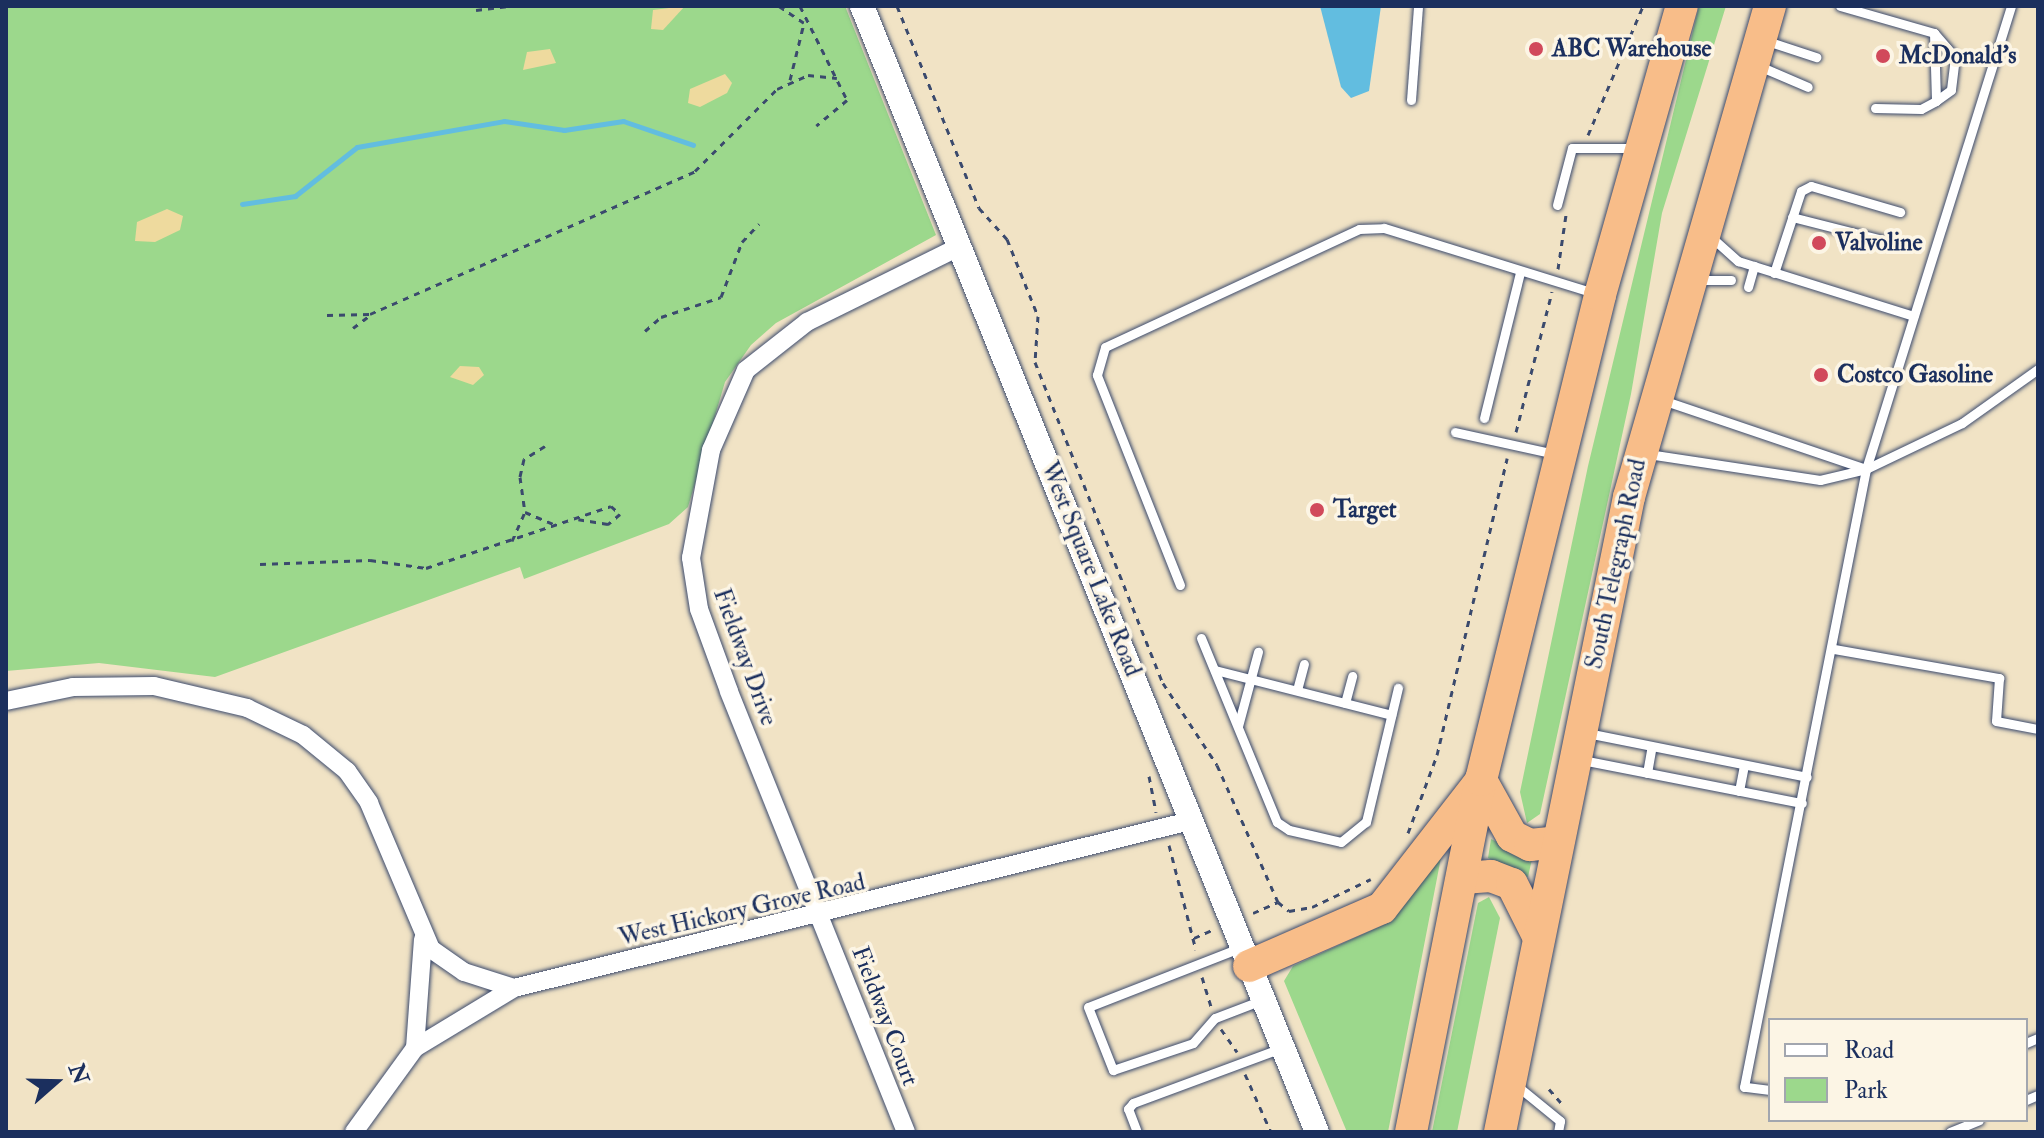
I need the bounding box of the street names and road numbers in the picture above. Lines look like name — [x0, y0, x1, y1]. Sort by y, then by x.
street label: South Telegraph Road — [1580, 456, 1652, 672]
street label: West Square Lake Road — [1035, 457, 1147, 681]
street label: Fieldway Drive — [707, 584, 783, 730]
street label: West Hickory Grove Road — [616, 868, 868, 952]
street label: Fieldway Court — [845, 942, 925, 1090]

